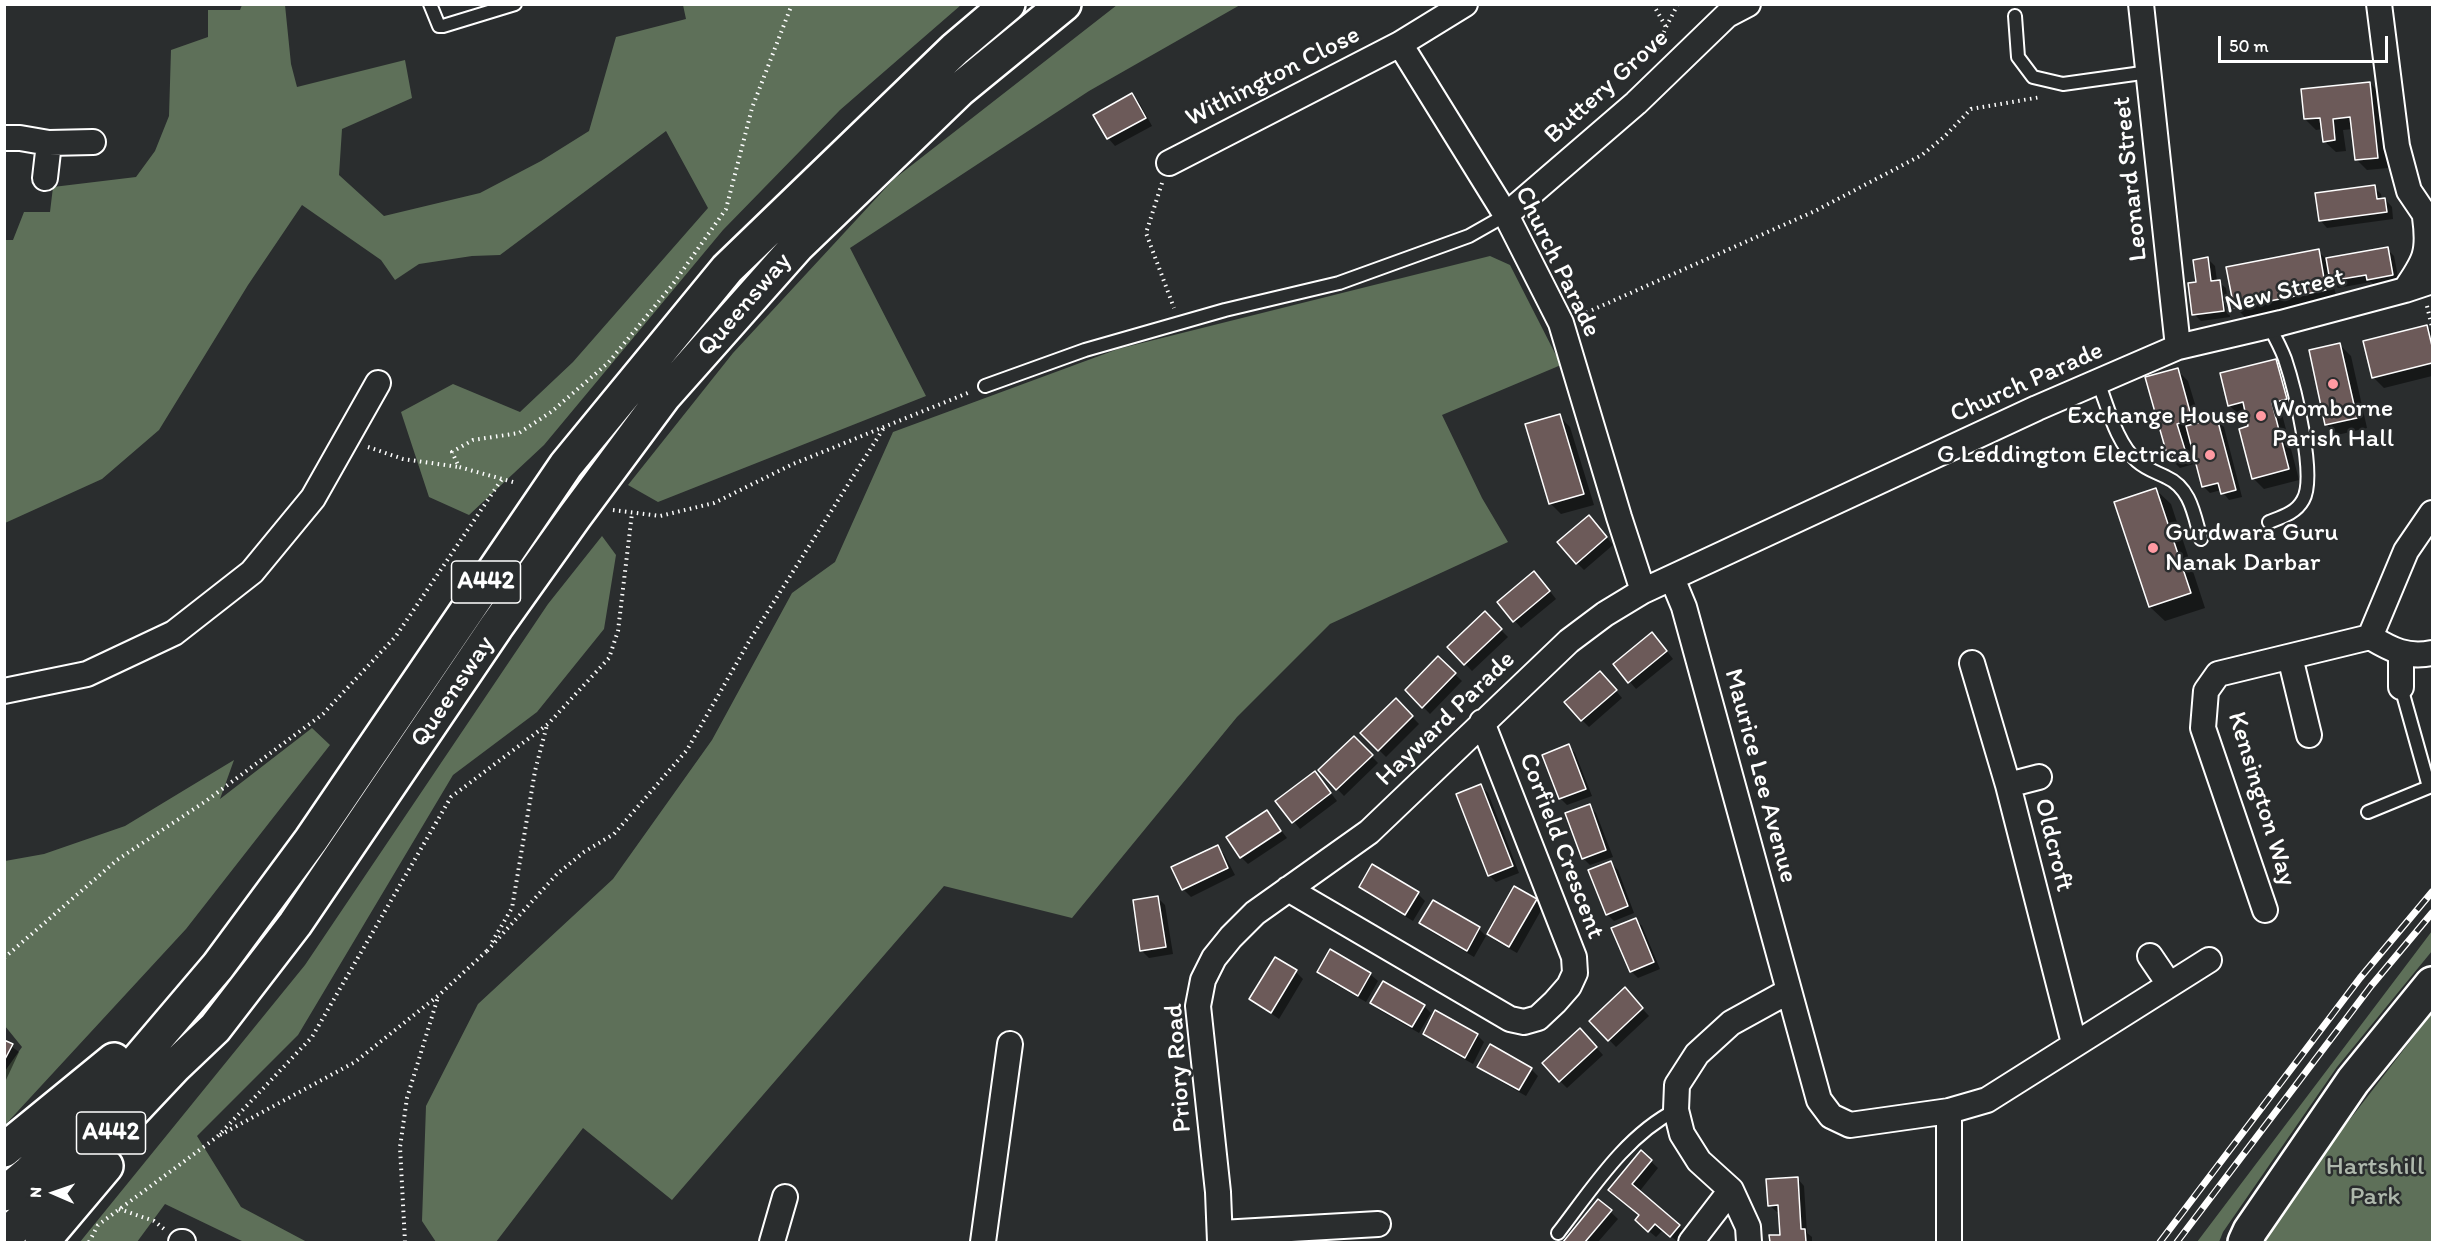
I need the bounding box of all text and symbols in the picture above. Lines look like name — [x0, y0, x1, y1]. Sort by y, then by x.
street label: Withington Close — [1181, 20, 1365, 134]
street label: Buttery Grove — [1538, 23, 1676, 151]
scale bar — [2221, 24, 2390, 62]
text: 50 m — [2229, 35, 2269, 57]
street label: Leonard Street — [2107, 95, 2155, 263]
street label: Church Parade — [1507, 181, 1607, 343]
street label: Queensway — [691, 247, 799, 363]
street label: New Street — [2222, 262, 2348, 322]
street label: Church Parade — [1946, 335, 2108, 431]
marker: Womborne Parish Hall — [2326, 377, 2340, 391]
place label: Womborne Parish Hall — [2272, 393, 2394, 454]
place label: Exchange House — [2067, 400, 2249, 432]
marker: Exchange House — [2254, 409, 2268, 423]
place label: G Leddington Electrical — [1937, 439, 2198, 471]
marker: G Leddington Electrical — [2203, 448, 2217, 462]
place label: Gurdwara Guru Nanak Darbar — [2165, 517, 2339, 578]
marker: Gurdwara Guru Nanak Darbar — [2146, 541, 2160, 555]
road number: A442 — [452, 561, 520, 603]
street label: Queensway — [404, 630, 502, 754]
street label: Hayward Parade — [1370, 645, 1522, 793]
street label: Maurice Lee Avenue — [1716, 666, 1804, 886]
street label: Kensington Way — [2220, 708, 2302, 890]
street label: Corfield Crescent — [1511, 749, 1611, 943]
street label: Oldcroft — [2026, 795, 2080, 895]
street label: Priory Road — [1159, 1003, 1199, 1133]
road number: A442 — [76, 1112, 146, 1154]
park label: Hartshill Park — [2326, 1151, 2424, 1212]
north arrow — [24, 1163, 84, 1223]
text: N — [26, 1187, 45, 1198]

